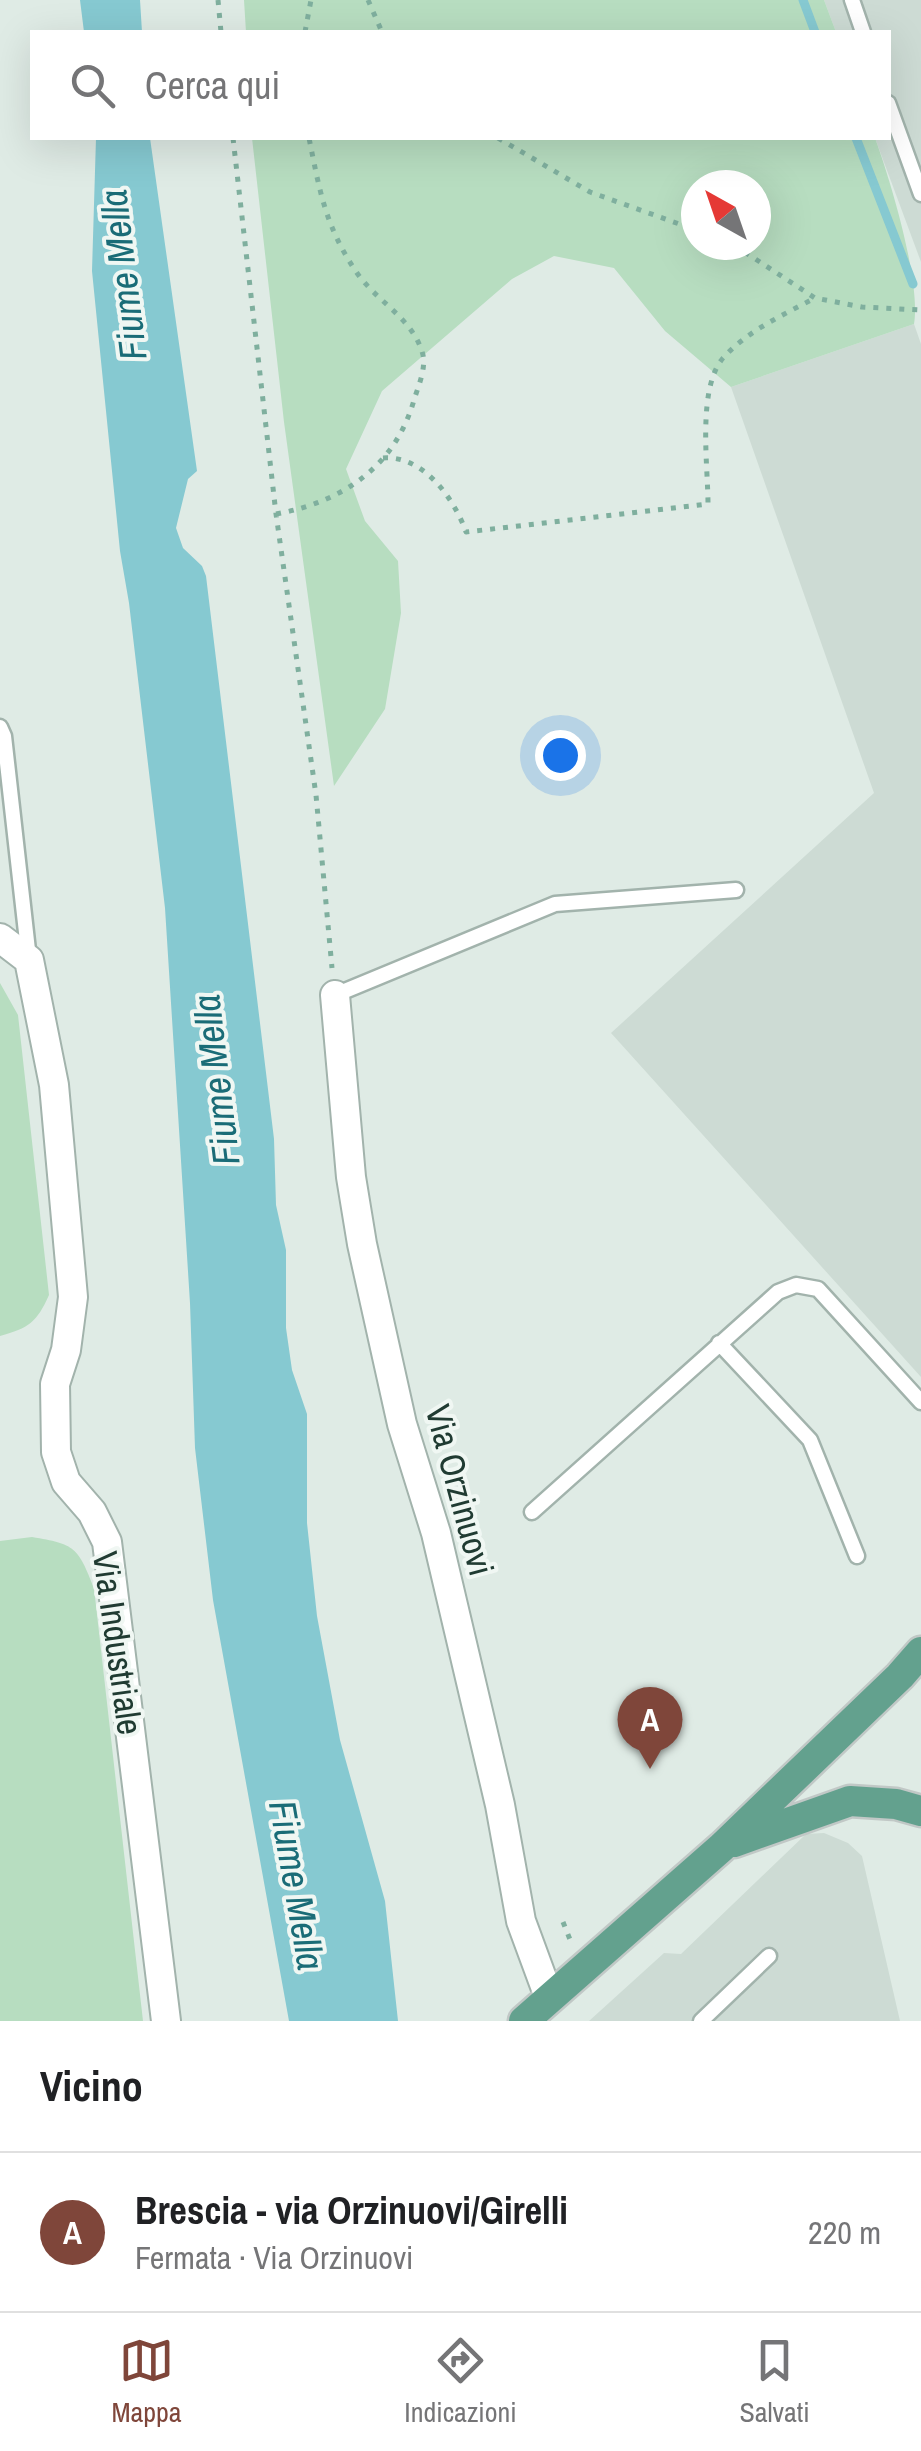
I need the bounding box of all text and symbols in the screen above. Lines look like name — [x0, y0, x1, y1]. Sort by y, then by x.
search box — [30, 30, 891, 140]
icon: search — [65, 58, 120, 113]
text: Cerca qui — [145, 60, 280, 111]
north arrow — [681, 170, 771, 260]
water label: Fiume Mella — [87, 187, 159, 363]
your location — [535, 730, 586, 781]
water label: Fiume Mella — [180, 992, 252, 1168]
street label: Via Orzinuovi — [415, 1399, 505, 1581]
street label: Via Industriale — [82, 1548, 154, 1738]
pin: A — [618, 1686, 682, 1769]
water label: Fiume Mella — [257, 1796, 337, 1974]
text: Vicino — [40, 2058, 143, 2114]
text: Brescia - via Orzinuovi/Girelli — [135, 2185, 568, 2236]
text: A — [63, 2211, 82, 2254]
text: 220 m — [808, 2211, 881, 2254]
text: Fermata · Via Orzinuovi — [135, 2236, 413, 2279]
tab: Mappa — [111, 2333, 182, 2431]
tab: Indicazioni — [404, 2333, 517, 2431]
tab: Salvati — [739, 2333, 810, 2431]

